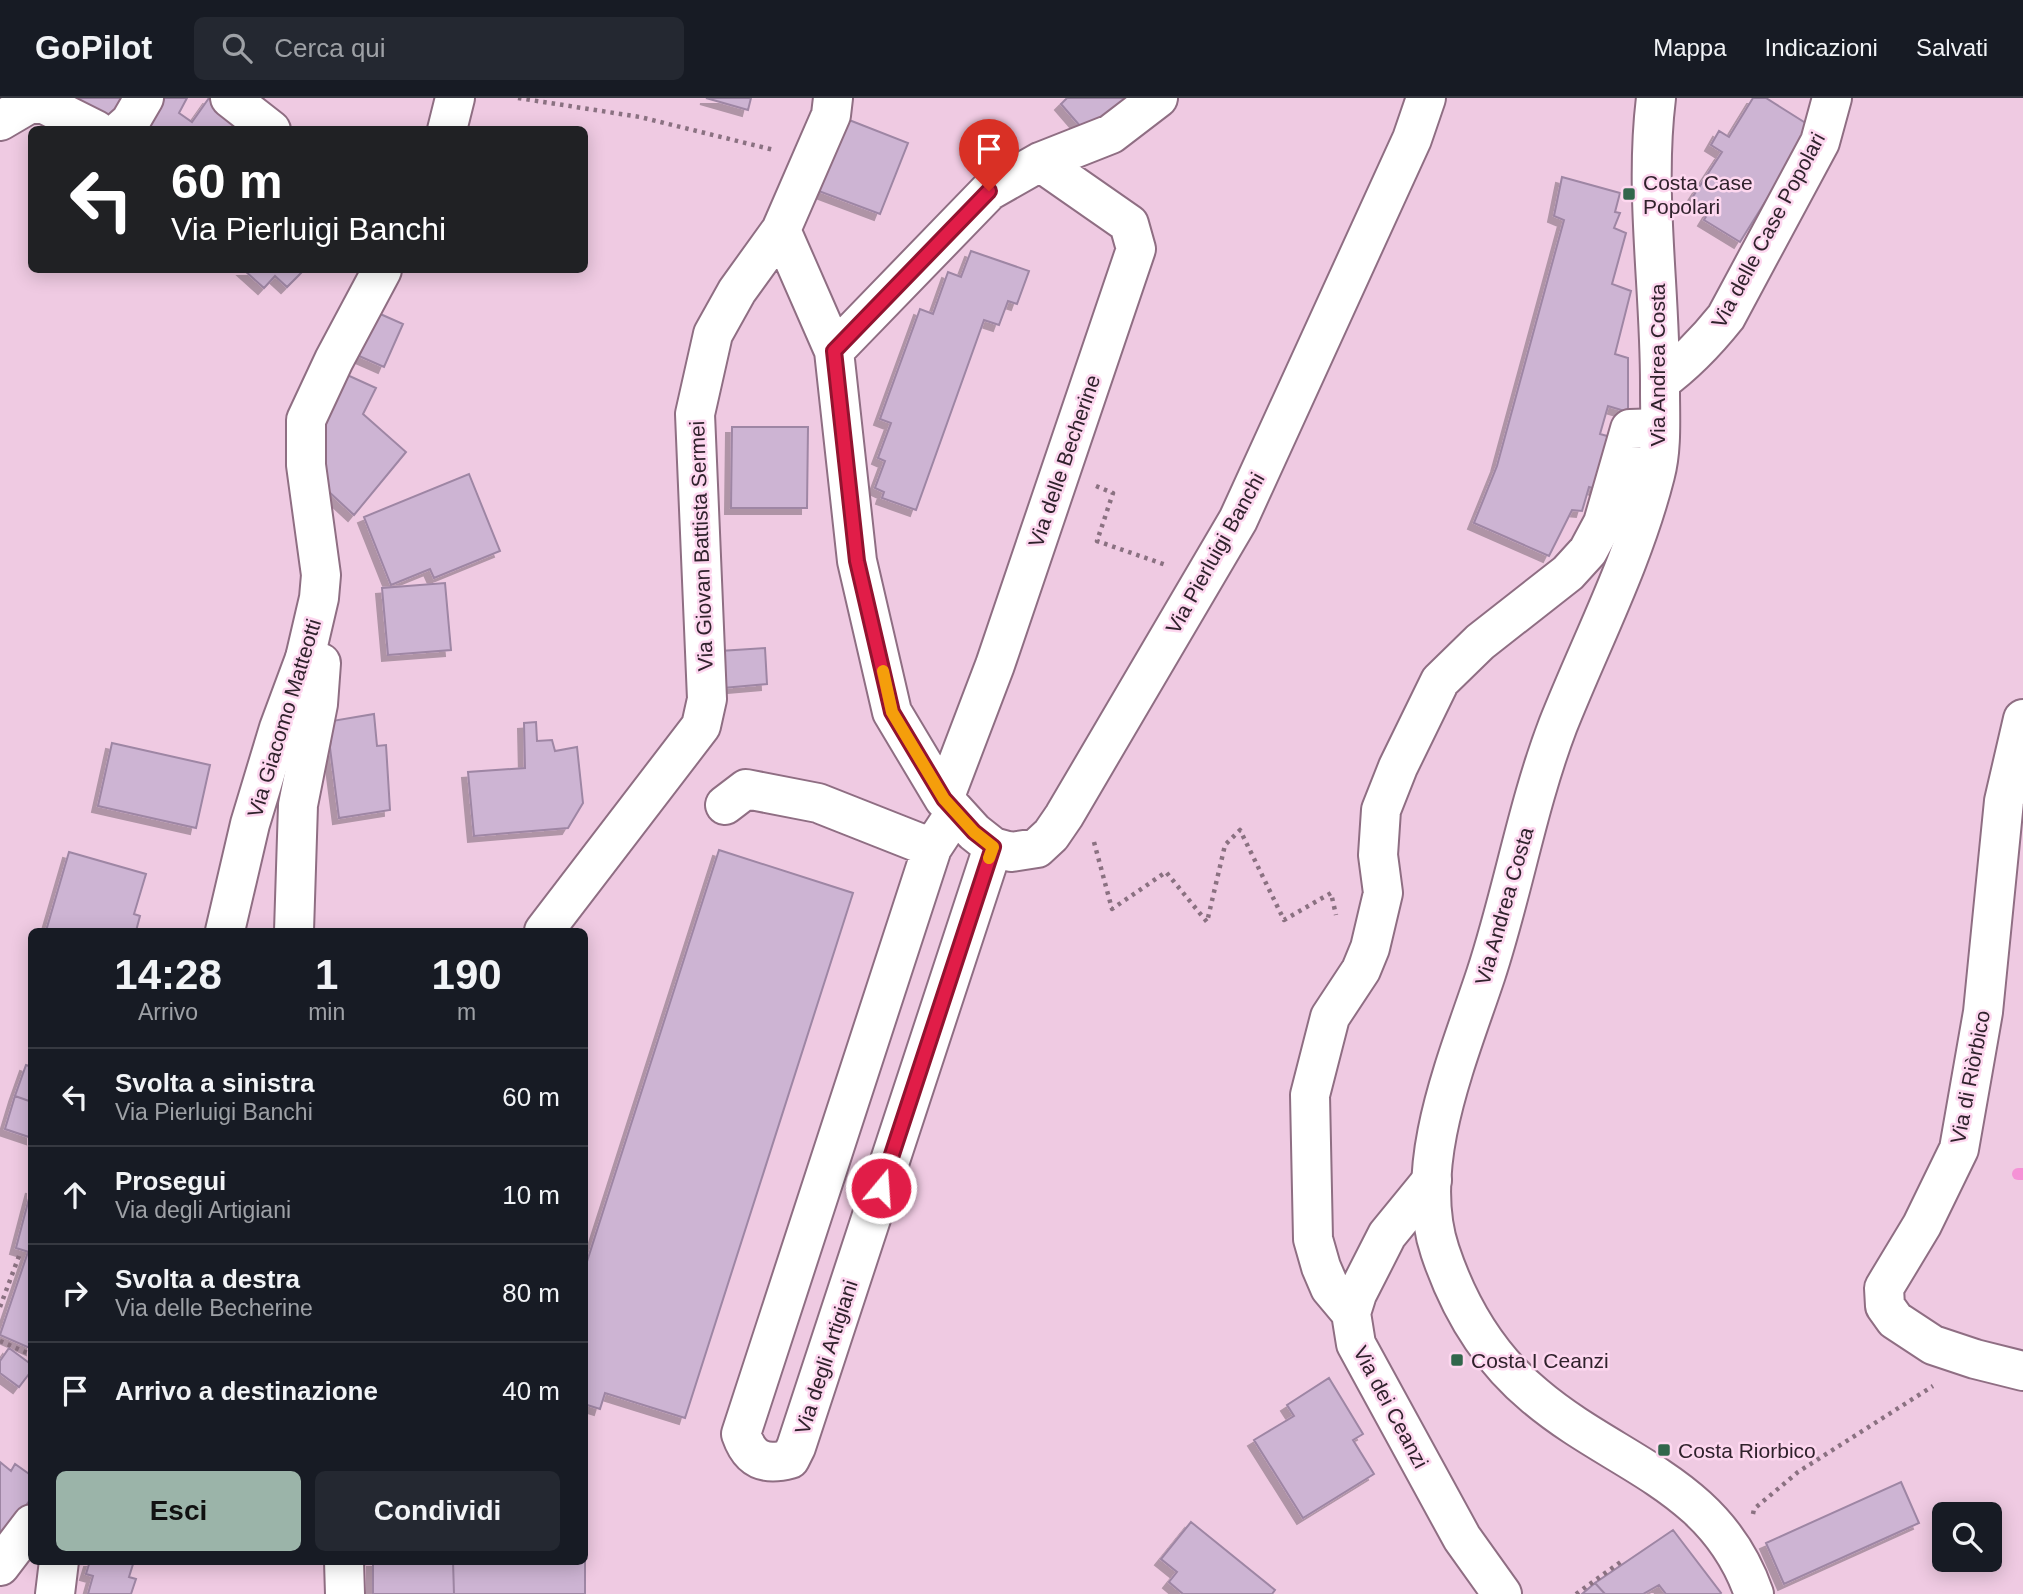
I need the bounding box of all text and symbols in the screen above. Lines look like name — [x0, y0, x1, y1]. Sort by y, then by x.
search box — [194, 17, 684, 80]
text: GoPilot — [35, 29, 152, 66]
icon: search — [218, 29, 256, 67]
text: Cerca qui — [274, 33, 386, 63]
text: Mappa — [1653, 34, 1727, 61]
text: Indicazioni — [1765, 34, 1878, 61]
text: Salvati — [1916, 34, 1988, 61]
pin — [959, 119, 1019, 191]
street label: Via delle Case Popolari — [1707, 128, 1829, 332]
icon: arrive — [970, 130, 1008, 168]
icon: left — [56, 154, 147, 245]
text: 60 m — [171, 154, 283, 208]
place label: Costa Case Popolari — [1643, 171, 1753, 218]
marker: Costa Case Popolari — [1621, 186, 1637, 202]
text: Via Pierluigi Banchi — [171, 211, 446, 247]
street label: Via Andrea Costa — [1646, 283, 1669, 447]
street label: Via delle Becherine — [1024, 372, 1104, 550]
street label: Via Giovan Battista Sermei — [685, 420, 717, 672]
street label: Via Pierluigi Banchi — [1161, 468, 1269, 638]
street label: Via Giacomo Matteotti — [243, 616, 325, 820]
street label: Via Andrea Costa — [1470, 824, 1538, 988]
text: 14:28 — [114, 951, 222, 998]
text: 1 — [315, 951, 338, 998]
text: 190 — [432, 951, 502, 998]
text: Arrivo — [138, 999, 198, 1025]
text: min — [308, 999, 345, 1025]
text: m — [457, 999, 476, 1025]
street label: Via di Riòrbico — [1946, 1009, 1994, 1145]
text: Svolta a sinistra — [115, 1068, 314, 1098]
icon: left — [56, 1078, 94, 1116]
text: 60 m — [502, 1082, 560, 1112]
text: Via Pierluigi Banchi — [115, 1099, 313, 1125]
position arrow — [844, 1151, 918, 1225]
text: Prosegui — [115, 1166, 226, 1196]
icon: ahead — [56, 1176, 94, 1214]
text: 10 m — [502, 1180, 560, 1210]
text: Via degli Artigiani — [115, 1197, 291, 1223]
text: Svolta a destra — [115, 1264, 300, 1294]
icon: right — [56, 1274, 94, 1312]
street label: Via degli Artigiani — [790, 1277, 862, 1437]
text: 80 m — [502, 1278, 560, 1308]
text: Via delle Becherine — [115, 1295, 313, 1321]
street label: Via dei Ceanzi — [1349, 1342, 1433, 1472]
place label: Costa I Ceanzi — [1471, 1349, 1609, 1372]
marker: Costa I Ceanzi — [1449, 1352, 1465, 1368]
icon: arrive — [56, 1372, 94, 1410]
text: Arrivo a destinazione — [115, 1376, 378, 1406]
text: 40 m — [502, 1376, 560, 1406]
place label: Costa Riorbico — [1678, 1439, 1816, 1462]
marker: Costa Riorbico — [1656, 1442, 1672, 1458]
button: Esci — [56, 1471, 301, 1551]
button: Condividi — [315, 1471, 560, 1551]
map controls — [1932, 1502, 2002, 1572]
button: search — [1932, 1502, 2002, 1572]

